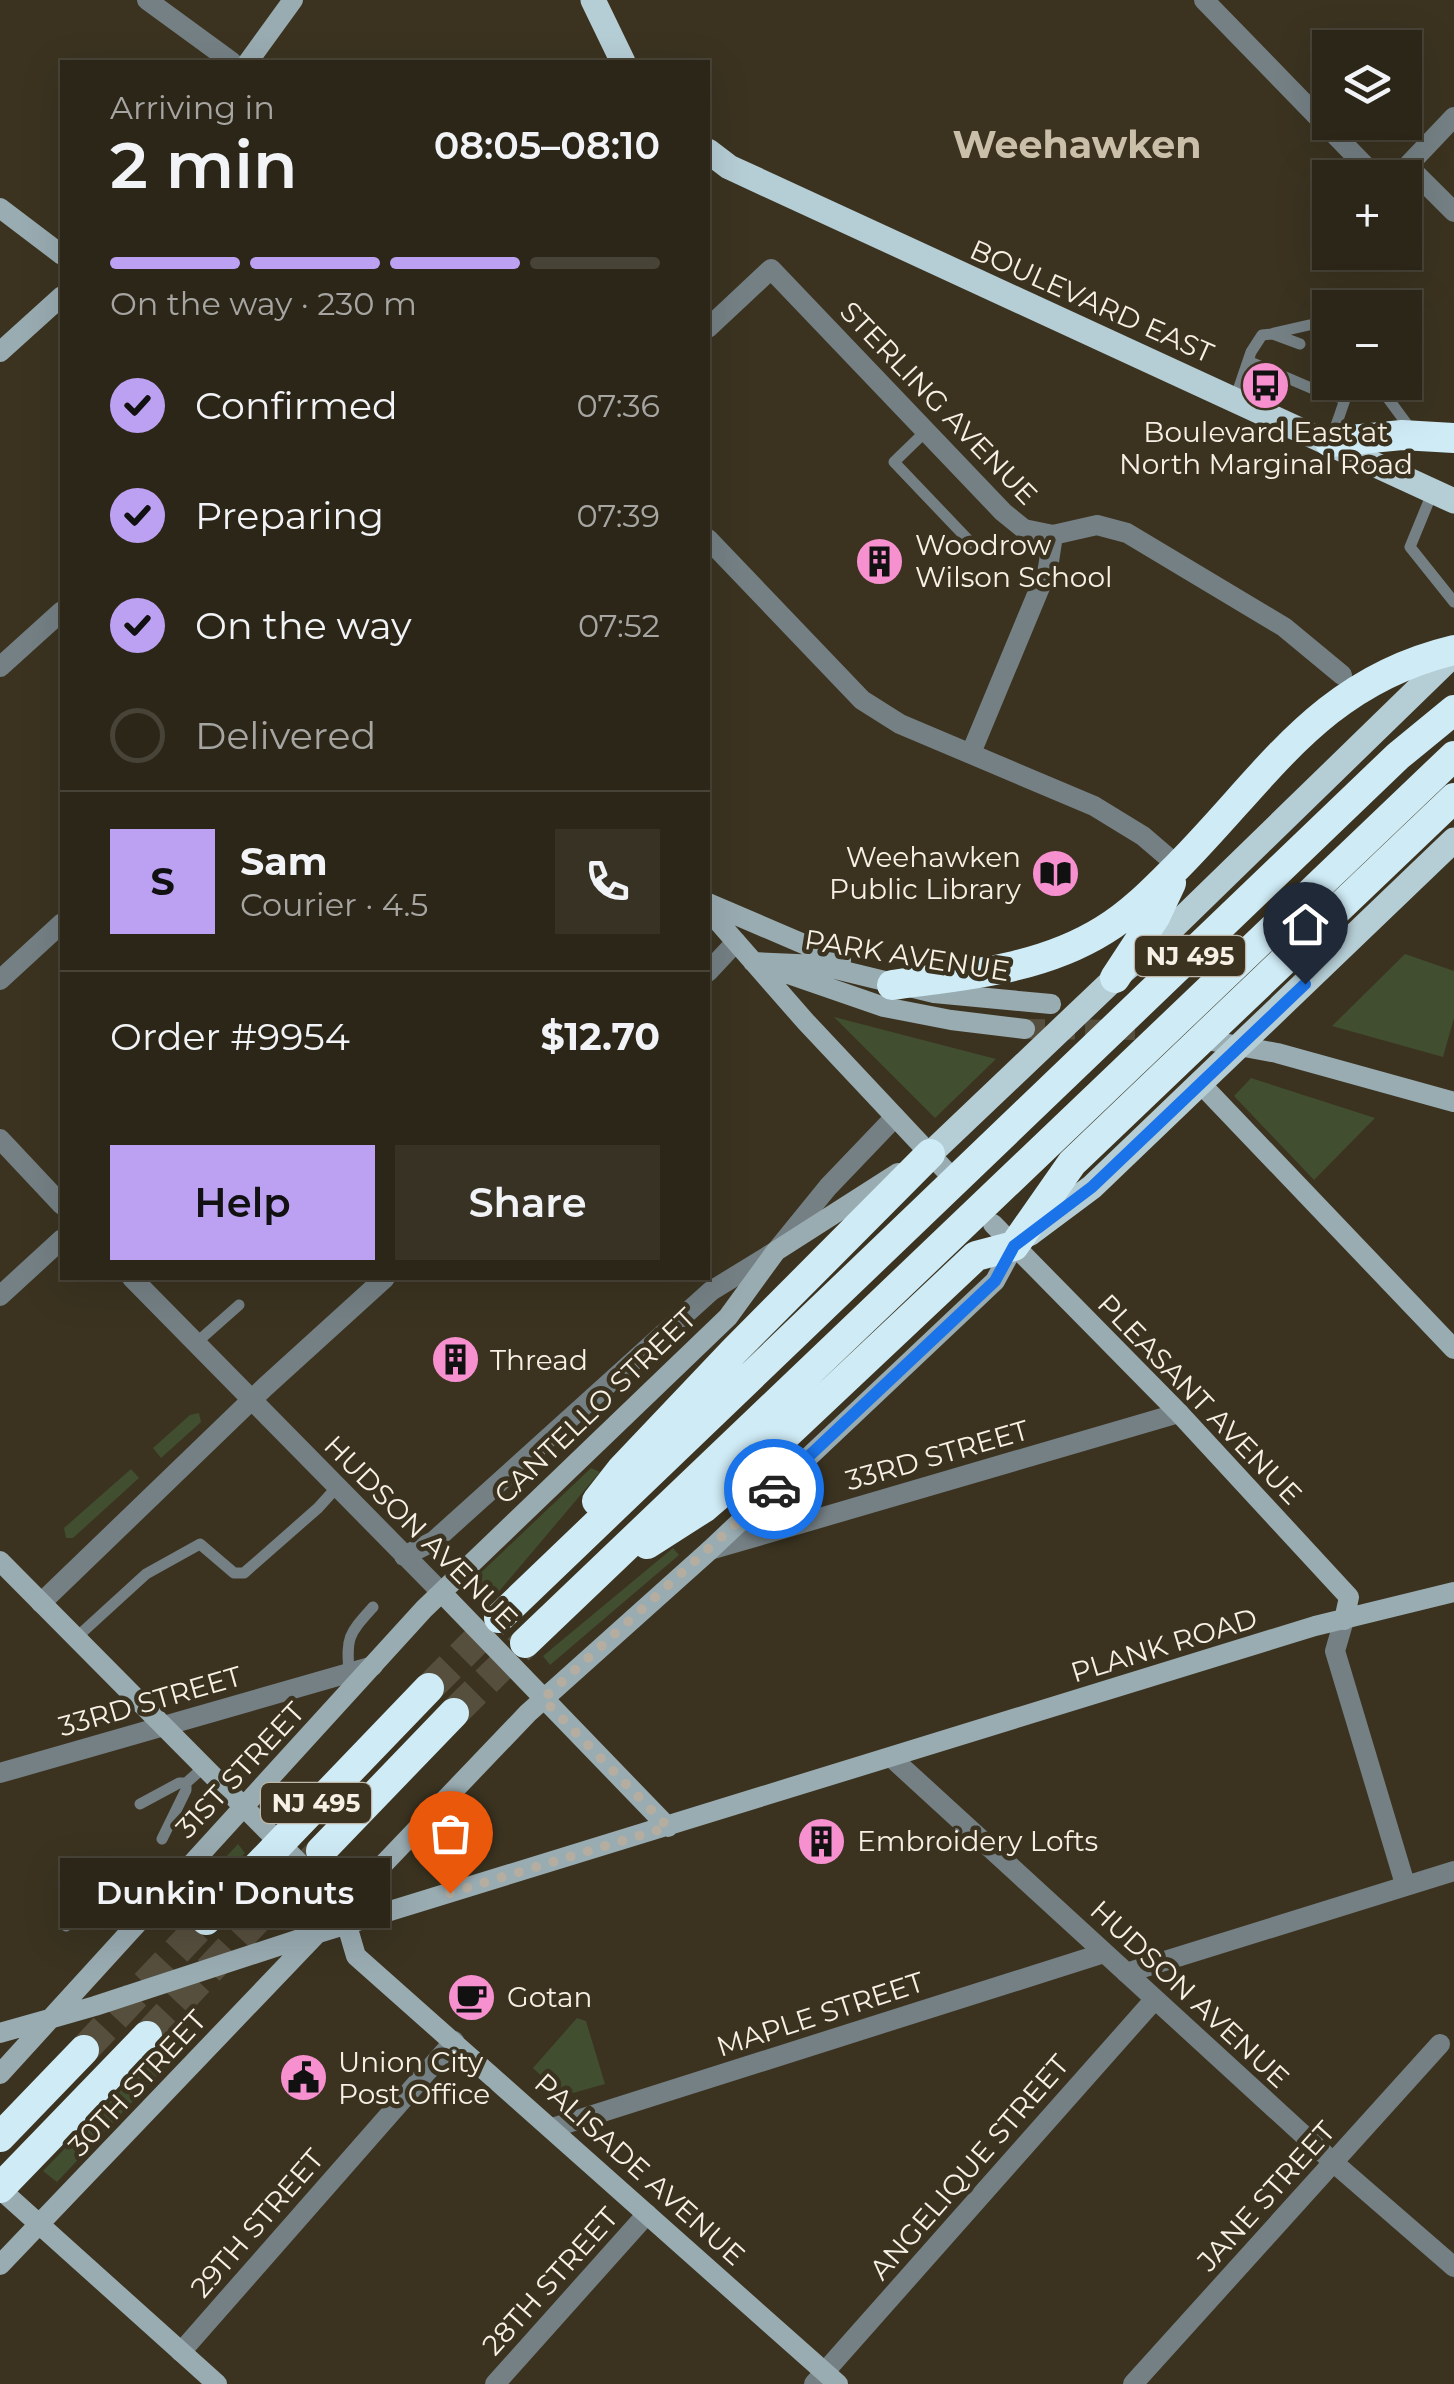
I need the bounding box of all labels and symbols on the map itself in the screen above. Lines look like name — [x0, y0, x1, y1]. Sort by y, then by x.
district label: Weehawken — [952, 121, 1202, 168]
street label: BOULEVARD EAST — [965, 232, 1219, 370]
street label: STERLING AVENUE — [833, 294, 1045, 512]
bus stop icon: Boulevard East at North Marginal Road — [1240, 359, 1292, 411]
place label: Boulevard East at North Marginal Road — [1119, 415, 1413, 481]
place label: Woodrow Wilson School — [915, 528, 1113, 594]
building icon: Woodrow Wilson School — [854, 535, 906, 587]
place label: Weehawken Public Library — [829, 840, 1022, 906]
library icon: Weehawken Public Library — [1030, 847, 1082, 899]
pin — [1263, 882, 1348, 985]
street label: PARK AVENUE — [802, 922, 1012, 988]
road number: NJ 495 — [1135, 936, 1245, 976]
street label: PLEASANT AVENUE — [1091, 1287, 1309, 1511]
street label: CANTELLO STREET — [487, 1301, 703, 1511]
building icon: Thread — [429, 1334, 481, 1386]
place label: Thread — [490, 1343, 588, 1377]
street label: 33RD STREET — [841, 1413, 1033, 1497]
street label: HUDSON AVENUE — [317, 1428, 525, 1636]
courier — [724, 1439, 824, 1539]
street label: PLANK ROAD — [1067, 1601, 1261, 1689]
street label: 33RD STREET — [54, 1659, 246, 1743]
street label: 31ST STREET — [169, 1695, 311, 1845]
road number: NJ 495 — [261, 1783, 371, 1823]
pin — [408, 1791, 493, 1894]
building icon: Embroidery Lofts — [796, 1815, 848, 1867]
place label: Embroidery Lofts — [857, 1824, 1098, 1858]
callout: Dunkin' Donuts — [60, 1858, 390, 1928]
street label: HUDSON AVENUE — [1084, 1893, 1296, 2095]
street label: MAPLE STREET — [712, 1964, 928, 2064]
cafe icon: Gotan — [446, 1971, 498, 2023]
place label: Gotan — [507, 1980, 592, 2014]
street label: 30TH STREET — [61, 2003, 213, 2163]
place label: Union City Post Office — [338, 2045, 490, 2111]
street label: ANGELIQUE STREET — [862, 2048, 1076, 2286]
public building icon: Union City Post Office — [277, 2052, 329, 2104]
street label: PALISADE AVENUE — [528, 2066, 752, 2272]
street label: JANE STREET — [1189, 2114, 1342, 2278]
street label: 29TH STREET — [183, 2142, 331, 2304]
street label: 28TH STREET — [475, 2200, 625, 2362]

